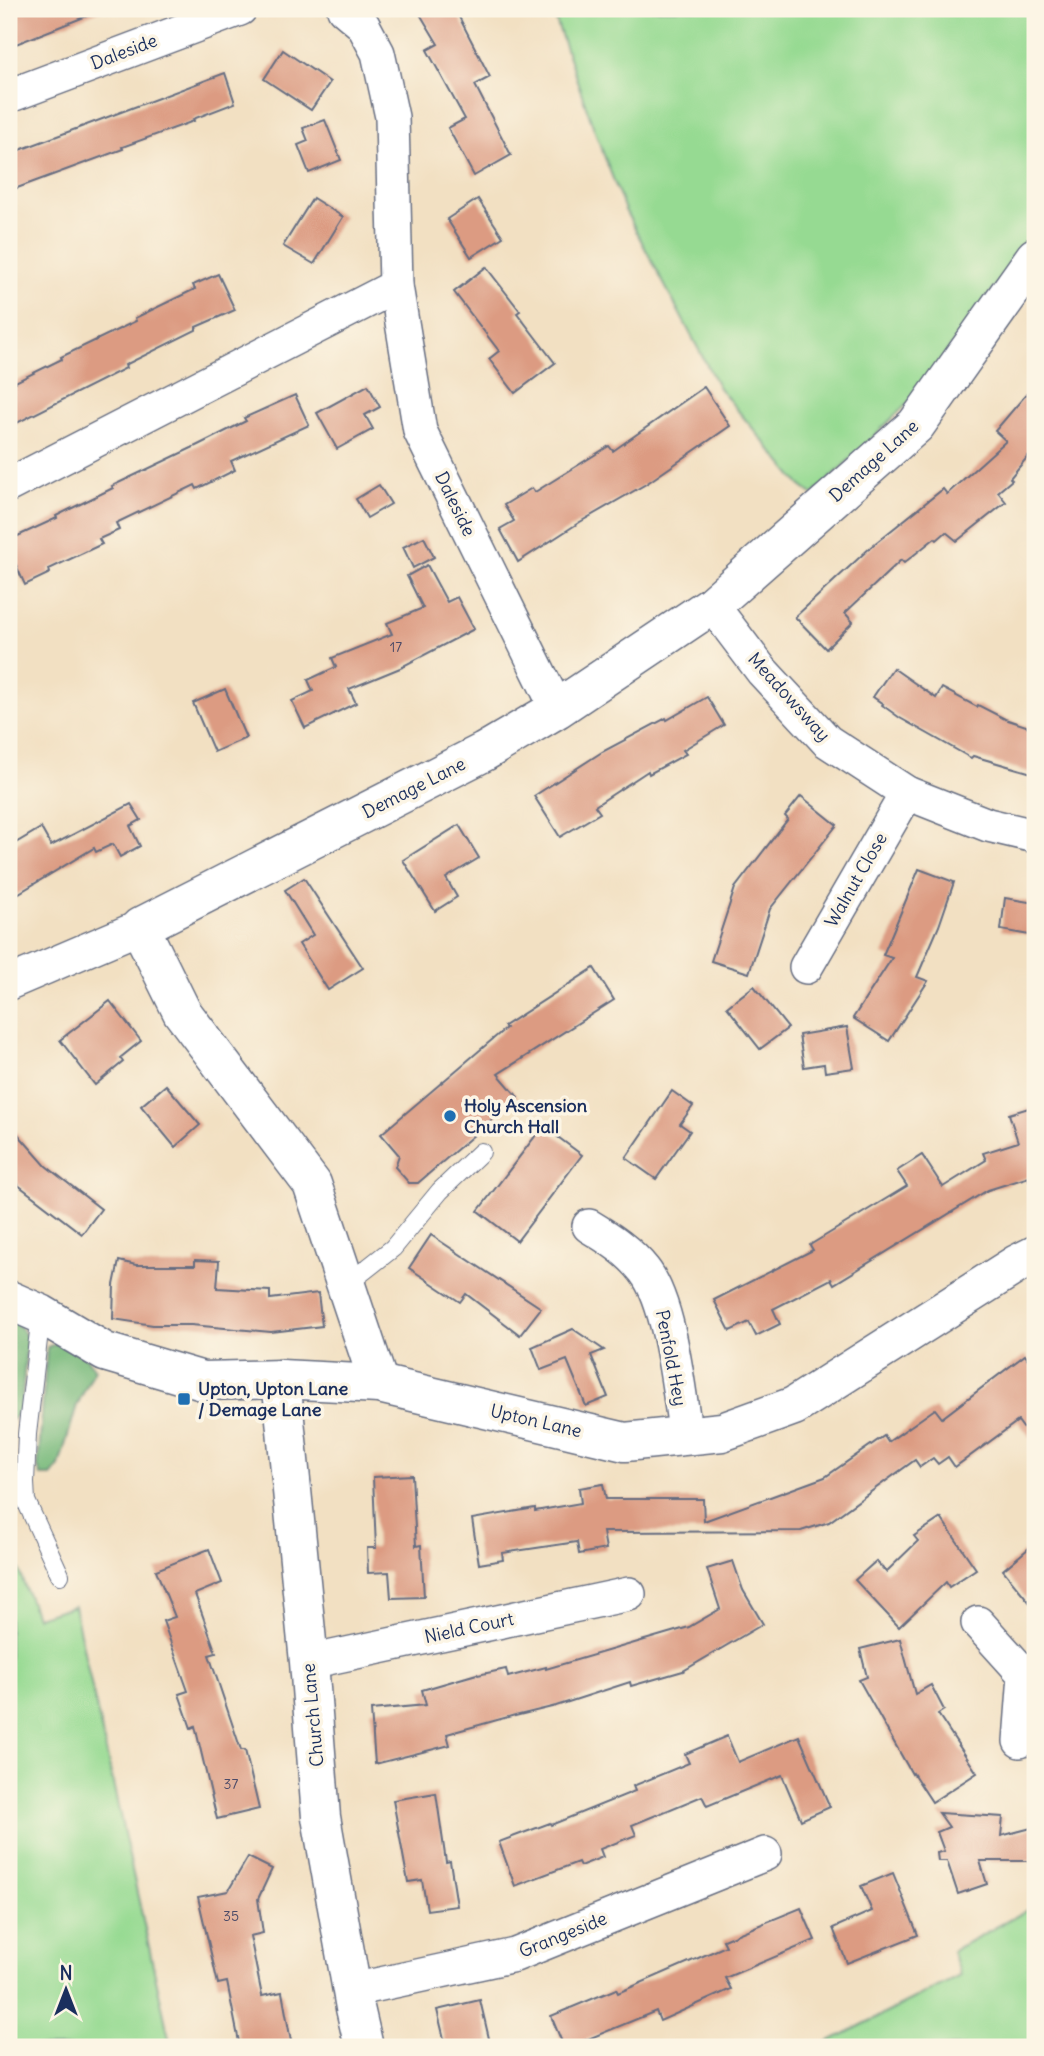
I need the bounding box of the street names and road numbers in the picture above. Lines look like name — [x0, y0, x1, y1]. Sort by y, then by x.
street label: Daleside — [87, 28, 160, 75]
street label: Demage Lane — [824, 414, 923, 507]
street label: Daleside — [430, 468, 481, 540]
street label: Meadowsway — [743, 647, 835, 746]
street label: Demage Lane — [358, 752, 469, 823]
street label: Walnut Close — [819, 828, 892, 931]
street label: Penfold Hey — [651, 1308, 692, 1408]
street label: Upton Lane — [488, 1399, 584, 1442]
street label: Nield Court — [422, 1607, 516, 1648]
street label: Church Lane — [297, 1662, 328, 1768]
street label: Grangeside — [515, 1906, 610, 1963]

